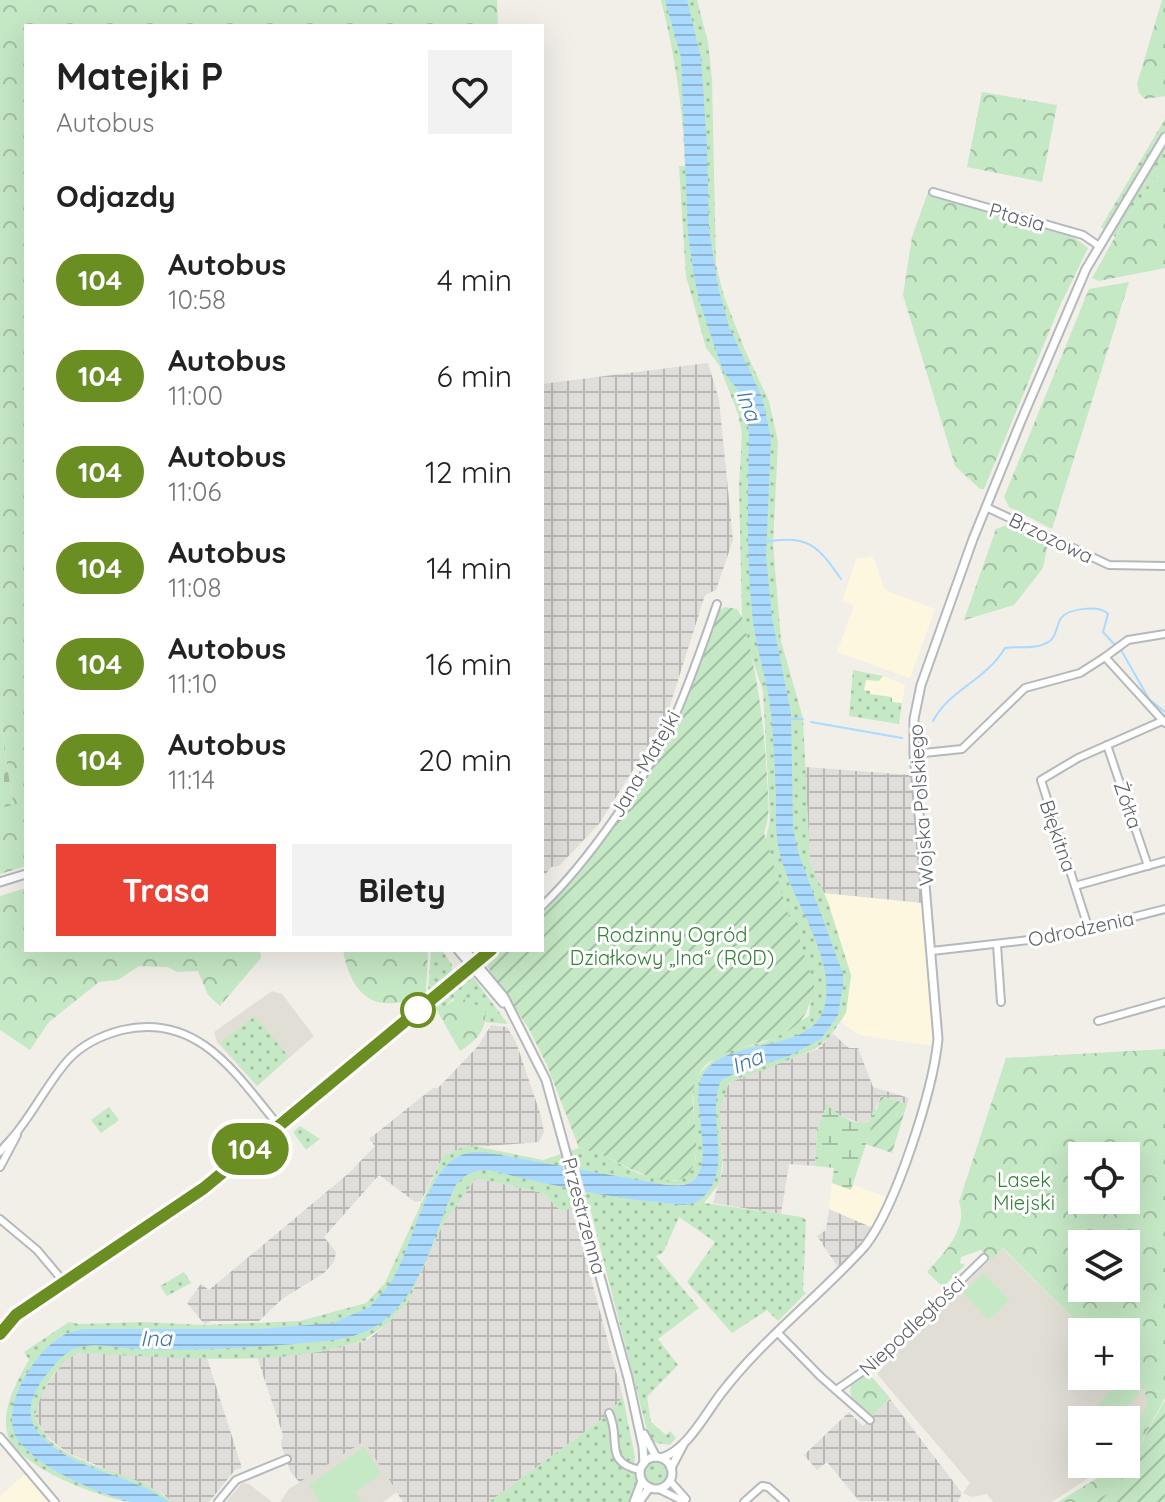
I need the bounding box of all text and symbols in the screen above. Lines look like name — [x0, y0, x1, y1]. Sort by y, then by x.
button: heart — [428, 50, 512, 134]
text: Matejki P — [56, 52, 223, 100]
text: Autobus — [56, 106, 155, 139]
text: Odjazdy — [56, 177, 176, 215]
street label: Ptasia — [986, 197, 1048, 236]
text: Autobus — [168, 245, 286, 283]
text: 4 min — [437, 261, 512, 299]
text: 104 — [78, 262, 122, 297]
text: 10:58 — [168, 283, 226, 316]
text: Autobus — [168, 341, 286, 379]
text: 6 min — [437, 357, 512, 395]
text: 104 — [78, 358, 122, 393]
text: 11:00 — [168, 379, 223, 412]
water label: Ina — [730, 385, 768, 426]
text: Autobus — [168, 437, 286, 475]
text: 12 min — [425, 453, 512, 491]
text: 104 — [78, 454, 122, 489]
text: 11:06 — [168, 475, 222, 508]
street label: Brzozowa — [1005, 506, 1097, 569]
text: Autobus — [168, 533, 286, 571]
text: 14 min — [426, 549, 512, 587]
text: 104 — [78, 550, 122, 585]
text: 11:08 — [168, 571, 222, 604]
text: Autobus — [168, 629, 286, 667]
text: 16 min — [425, 645, 512, 683]
text: 104 — [78, 646, 122, 681]
text: 11:10 — [168, 667, 217, 700]
street label: Jana Matejki — [604, 706, 685, 822]
street label: Wojska Polskiego — [902, 723, 939, 887]
text: Autobus — [168, 725, 286, 763]
text: 20 min — [418, 741, 512, 779]
text: 104 — [78, 742, 122, 777]
text: 11:14 — [168, 763, 215, 796]
street label: Żółta — [1109, 778, 1148, 832]
street label: Błękitna — [1035, 797, 1082, 875]
button: Trasa — [56, 844, 276, 936]
button: Bilety — [292, 844, 512, 936]
street label: Odrodzenia — [1026, 905, 1136, 952]
park label: Rodzinny Ogród Działkowy „Ina“ (ROD) — [570, 922, 774, 970]
unlabelled marker — [401, 993, 435, 1027]
water label: Ina — [727, 1041, 769, 1080]
line badge: 104 — [204, 1123, 296, 1175]
text: 104 — [228, 1131, 272, 1166]
map controls — [1068, 1142, 1140, 1478]
button: locate — [1068, 1142, 1140, 1214]
street label: Przestrzenna — [557, 1155, 612, 1277]
park label: Lasek Miejski — [993, 1167, 1055, 1215]
button: layers — [1068, 1230, 1140, 1302]
street label: Niepodległości — [854, 1270, 970, 1381]
button: + — [1068, 1318, 1140, 1390]
water label: Ina — [140, 1324, 174, 1352]
button: − — [1068, 1406, 1140, 1478]

